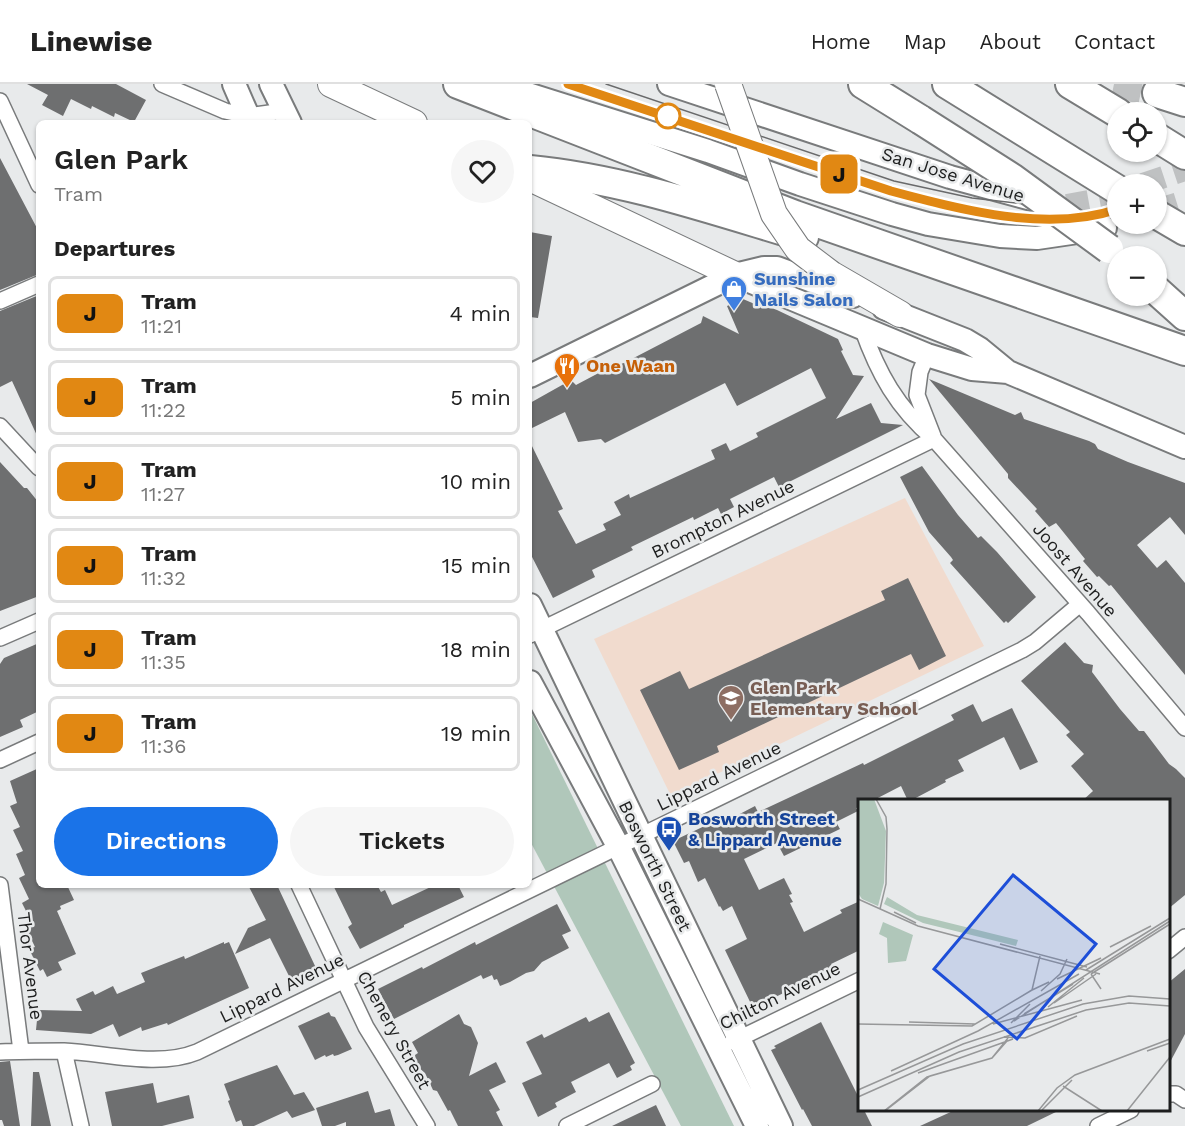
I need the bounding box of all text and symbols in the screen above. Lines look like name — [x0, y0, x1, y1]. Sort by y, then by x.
text: Linewise — [30, 25, 153, 58]
text: Home — [811, 29, 871, 54]
text: Map — [904, 29, 947, 54]
text: About — [980, 29, 1041, 54]
text: Contact — [1074, 29, 1155, 54]
map controls — [1107, 102, 1167, 306]
button: locate — [1107, 102, 1167, 162]
unlabelled marker — [655, 103, 681, 129]
button: heart — [451, 140, 514, 203]
text: Glen Park — [54, 143, 188, 176]
street label: San Jose Avenue — [879, 143, 1027, 206]
line badge: J — [820, 154, 858, 194]
text: J — [833, 162, 845, 187]
button: + — [1107, 174, 1167, 234]
text: Tram — [54, 182, 103, 206]
text: Departures — [54, 236, 175, 261]
button: − — [1107, 246, 1167, 306]
place label: Sunshine Nails Salon — [754, 268, 853, 310]
shop icon: Sunshine Nails Salon — [719, 274, 749, 312]
text: Tram — [141, 289, 197, 314]
text: J — [84, 301, 96, 326]
text: 4 min — [450, 301, 511, 326]
text: 11:21 — [141, 314, 182, 338]
restaurant icon: One Waan — [552, 351, 582, 389]
place label: One Waan — [586, 355, 675, 376]
text: Tram — [141, 373, 197, 398]
text: J — [84, 385, 96, 410]
text: 5 min — [450, 385, 511, 410]
text: 11:22 — [141, 398, 186, 422]
text: Tram — [141, 457, 197, 482]
text: J — [84, 469, 96, 494]
text: 10 min — [441, 469, 511, 494]
street label: Brompton Avenue — [648, 475, 798, 562]
text: 11:27 — [141, 482, 185, 506]
street label: Joost Avenue — [1029, 518, 1122, 621]
text: Tram — [141, 541, 197, 566]
text: J — [84, 553, 96, 578]
text: 15 min — [442, 553, 511, 578]
text: 11:32 — [141, 566, 186, 590]
text: Tram — [141, 625, 197, 650]
text: J — [84, 637, 96, 662]
text: 18 min — [441, 637, 511, 662]
text: 11:35 — [141, 650, 186, 674]
place label: Glen Park Elementary School — [750, 677, 918, 719]
school or university icon: Glen Park Elementary School — [716, 683, 746, 721]
text: Tram — [141, 709, 197, 734]
text: J — [84, 721, 96, 746]
text: 19 min — [441, 721, 511, 746]
text: 11:36 — [141, 734, 186, 758]
street label: Lippard Avenue — [653, 736, 784, 815]
street label: Bosworth Street — [615, 797, 696, 935]
inset map — [858, 799, 1170, 1111]
button: Directions — [54, 807, 278, 876]
button: Tickets — [290, 807, 514, 876]
place label: Bosworth Street & Lippard Avenue — [688, 808, 842, 850]
bus stop icon: Bosworth Street & Lippard Avenue — [654, 814, 684, 852]
street label: Thor Avenue — [13, 911, 48, 1021]
street label: Lippard Avenue — [216, 948, 347, 1027]
street label: Chilton Avenue — [716, 957, 844, 1034]
street label: Chenery Street — [353, 967, 436, 1093]

